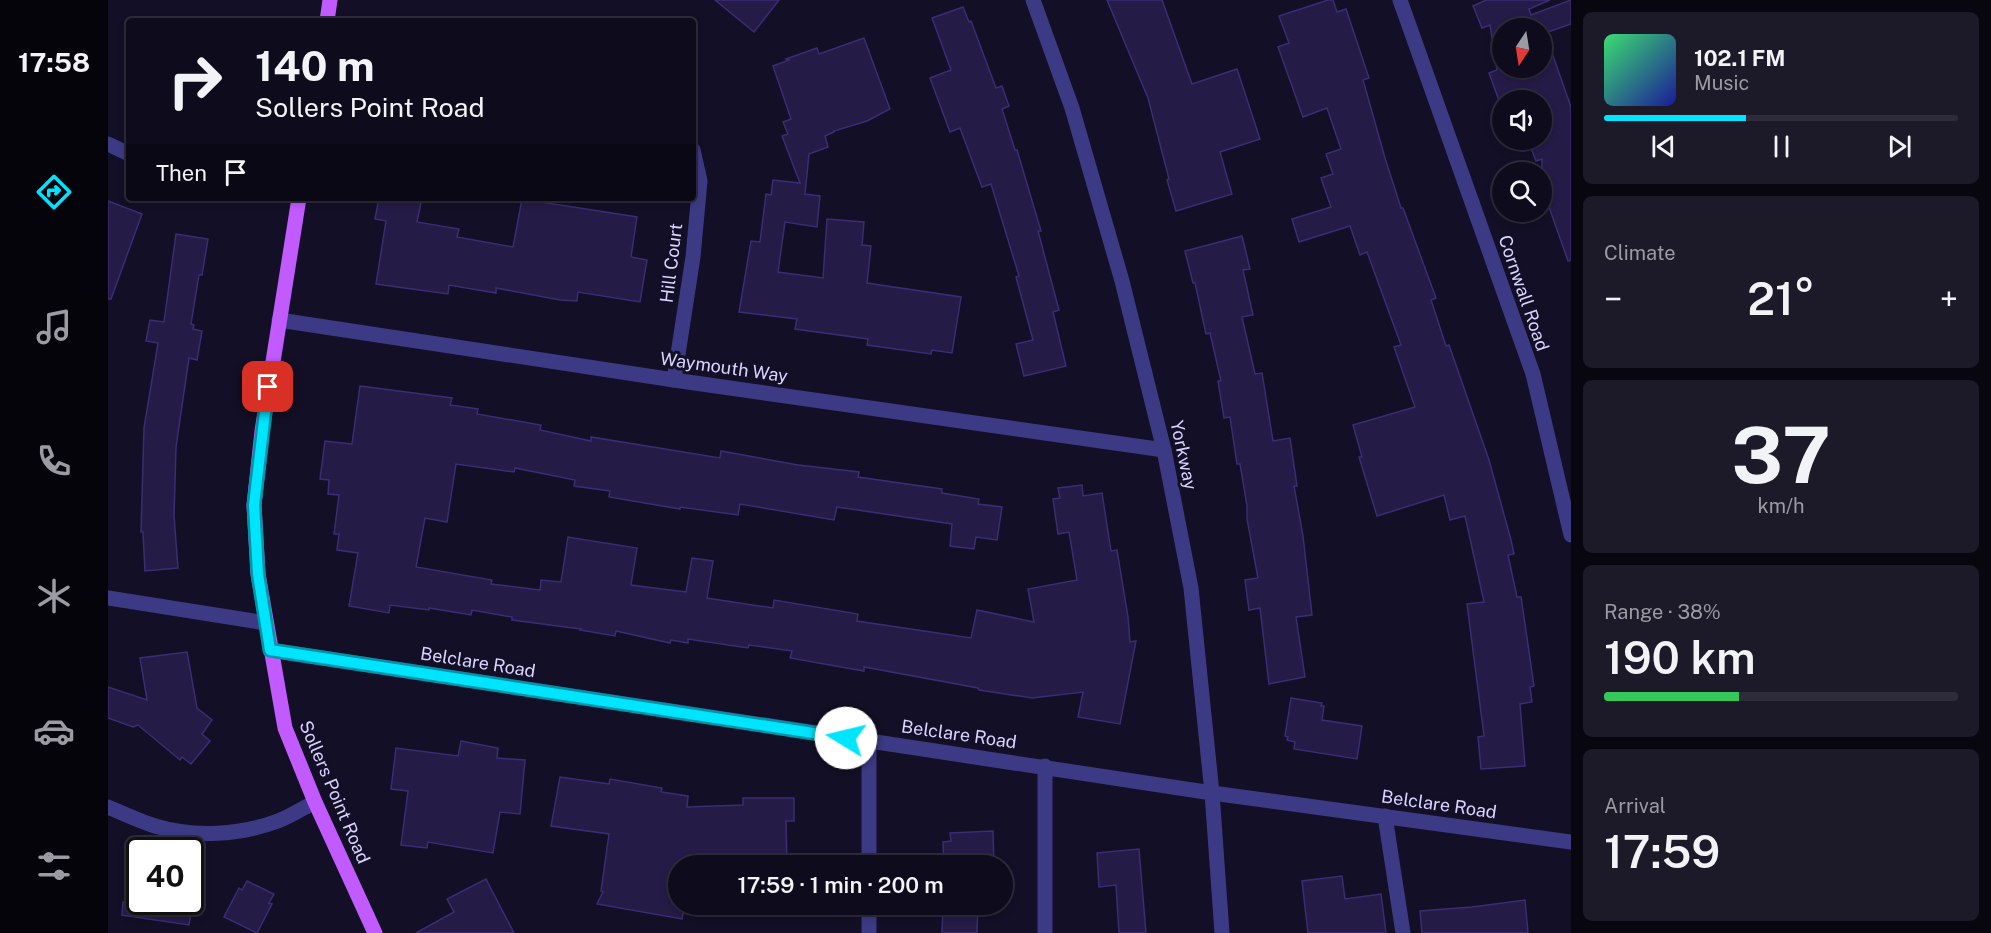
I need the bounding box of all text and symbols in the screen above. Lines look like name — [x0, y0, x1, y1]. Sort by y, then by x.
north arrow — [1492, 18, 1552, 78]
map controls — [1492, 18, 1552, 222]
text: 140 m — [255, 41, 375, 90]
icon: right — [156, 42, 234, 120]
text: 102.1 FM — [1694, 45, 1786, 71]
text: 17:58 — [18, 46, 90, 78]
text: Music — [1694, 71, 1749, 95]
button: sound — [1492, 90, 1552, 150]
text: Sollers Point Road — [255, 91, 485, 123]
icon: previous — [1647, 130, 1680, 163]
icon: pause — [1765, 130, 1798, 163]
icon: next — [1883, 130, 1916, 163]
icon: arrive — [219, 156, 252, 189]
text: Then — [156, 160, 207, 186]
button: search — [1492, 162, 1552, 222]
icon: directions — [33, 171, 75, 213]
street label: Hill Court — [656, 222, 686, 304]
street label: Cornwall Road — [1494, 232, 1554, 354]
text: Climate — [1604, 241, 1676, 265]
text: 21° — [1747, 272, 1815, 325]
text: − — [1604, 280, 1622, 318]
text: + — [1940, 280, 1958, 318]
icon: music — [33, 306, 75, 348]
street label: Waymouth Way — [659, 348, 790, 386]
pin — [242, 361, 293, 412]
icon: arrive — [251, 370, 284, 403]
text: 37 — [1731, 409, 1831, 501]
street label: Yorkway — [1166, 418, 1202, 492]
icon: phone — [33, 440, 75, 482]
text: km/h — [1757, 494, 1805, 518]
icon: climate — [33, 575, 75, 617]
text: Range · 38% — [1604, 600, 1721, 624]
text: 190 km — [1604, 631, 1756, 684]
street label: Belclare Road — [419, 643, 537, 681]
position arrow — [814, 706, 878, 770]
icon: car — [33, 710, 75, 752]
street label: Belclare Road — [900, 716, 1018, 752]
street label: Sollers Point Road — [295, 717, 375, 867]
street label: Belclare Road — [1380, 786, 1498, 822]
text: Arrival — [1604, 794, 1666, 818]
text: 17:59 — [1604, 825, 1720, 878]
speed limit sign: 40 — [126, 837, 204, 915]
icon: filters — [33, 845, 75, 887]
text: 17:59 · 1 min · 200 m — [737, 872, 944, 898]

